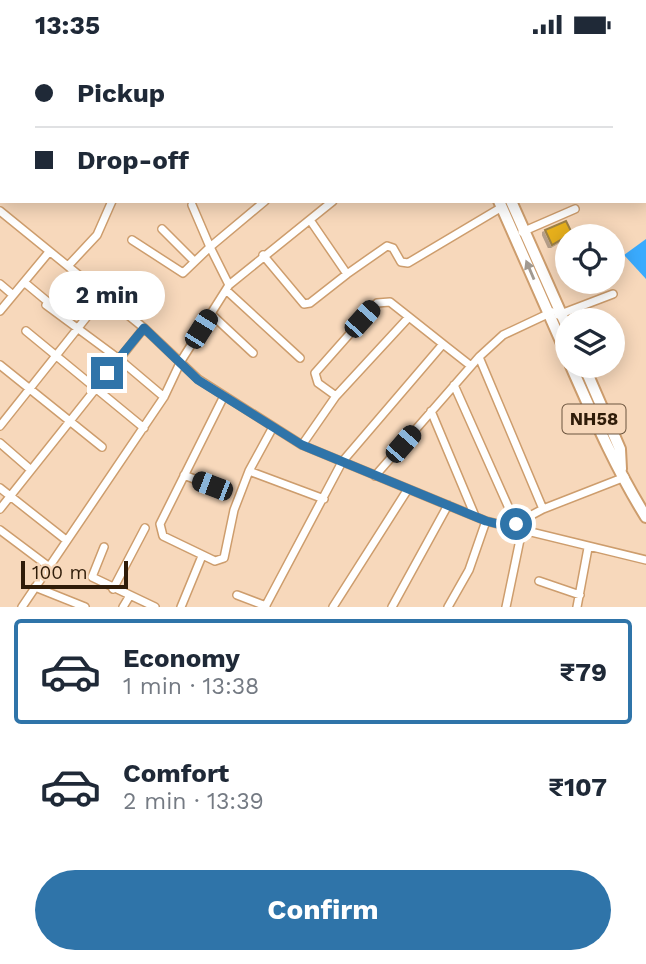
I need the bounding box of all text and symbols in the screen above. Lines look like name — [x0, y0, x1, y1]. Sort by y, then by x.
text: 13:35 — [35, 10, 100, 40]
text: Pickup — [77, 78, 165, 108]
text: Drop-off — [77, 145, 189, 175]
map controls — [555, 224, 625, 378]
button: locate — [555, 224, 625, 294]
one-way arrow — [525, 259, 536, 280]
callout: 2 min — [49, 271, 165, 321]
text: 2 min — [76, 282, 138, 309]
car — [341, 296, 384, 342]
car — [181, 306, 222, 352]
button: layers — [555, 308, 625, 378]
route end — [91, 357, 123, 389]
road number: NH58 — [562, 405, 626, 433]
car — [382, 421, 425, 467]
car — [189, 469, 236, 503]
route start — [500, 508, 532, 540]
scale bar — [21, 558, 128, 590]
text: 100 m — [32, 561, 88, 584]
icon: car — [39, 640, 102, 703]
text: Economy — [123, 643, 240, 673]
text: ₹79 — [560, 657, 607, 687]
text: 1 min · 13:38 — [123, 673, 259, 700]
icon: car — [39, 755, 102, 818]
text: Comfort — [123, 758, 229, 788]
text: ₹107 — [548, 772, 607, 802]
text: 2 min · 13:39 — [123, 788, 264, 815]
button: Confirm — [35, 870, 611, 950]

